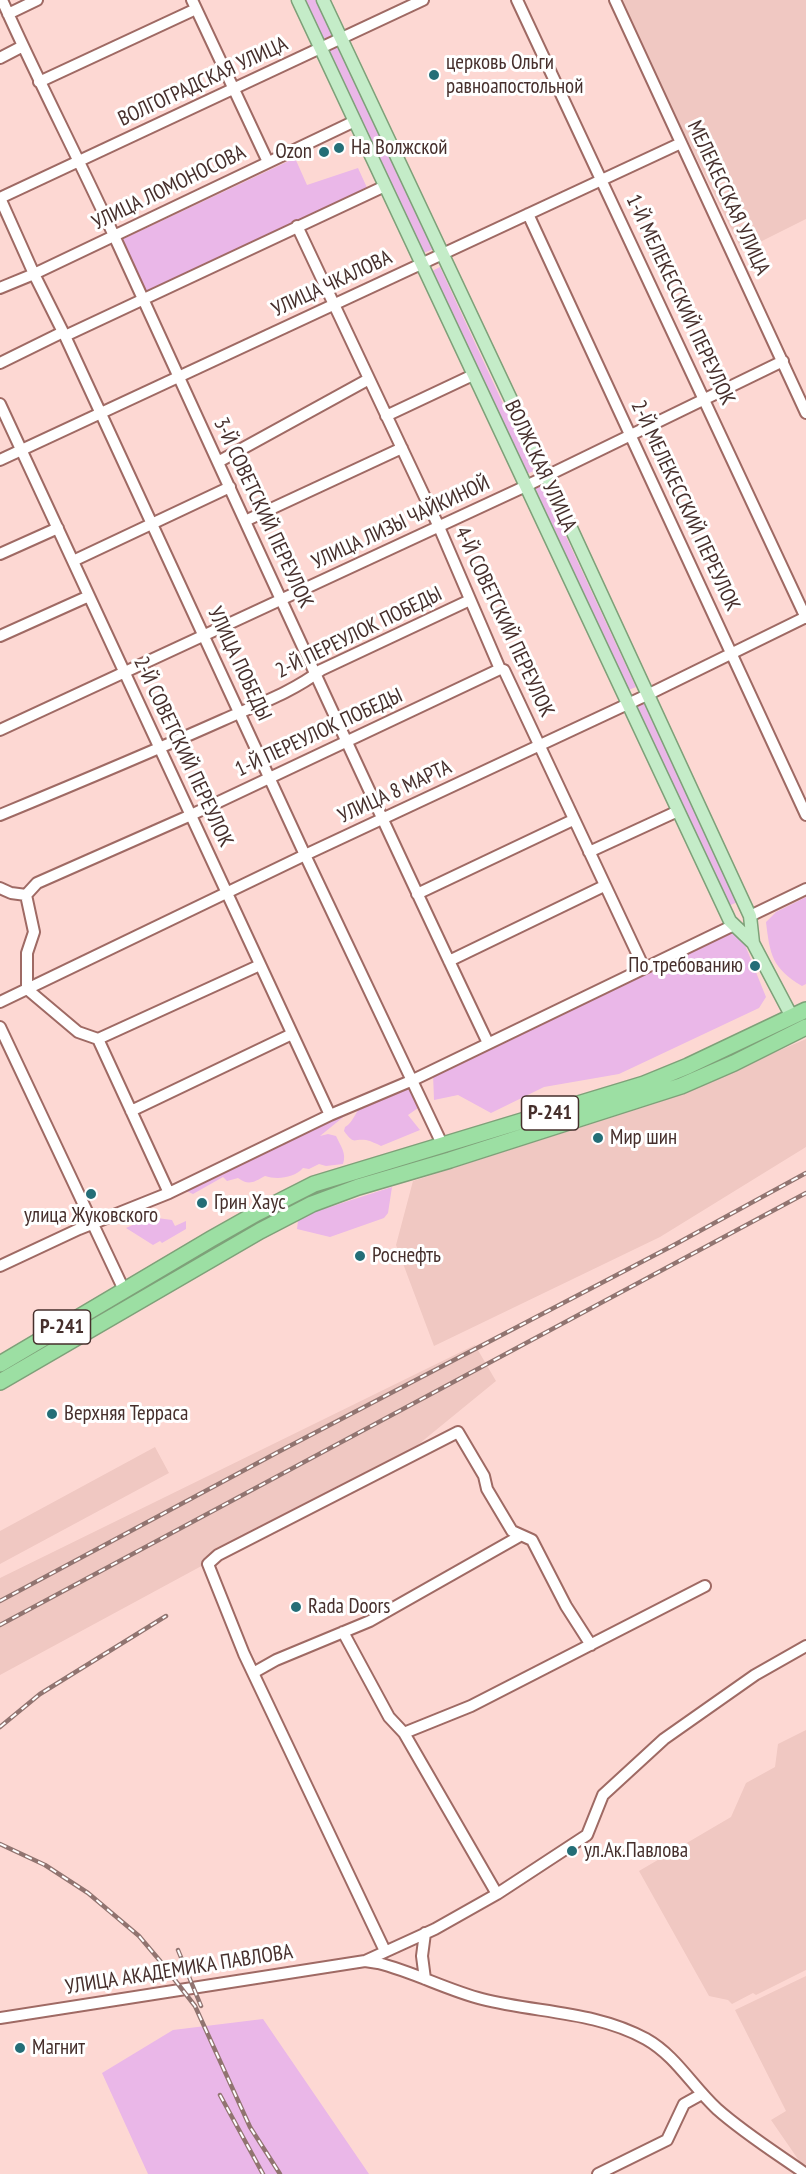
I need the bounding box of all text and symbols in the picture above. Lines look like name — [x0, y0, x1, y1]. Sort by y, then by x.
street label: ВОЛГОГРАДСКАЯ УЛИЦА — [114, 32, 292, 132]
place label: церковь Ольги равноапостольной — [446, 50, 583, 100]
marker: церковь Ольги равноапостольной — [427, 68, 441, 82]
street label: МЕЛЕКЕССКАЯ УЛИЦА — [681, 117, 775, 279]
place label: На Волжской — [351, 135, 447, 161]
place label: Ozon — [275, 139, 312, 165]
street label: УЛИЦА ЛОМОНОСОВА — [88, 140, 250, 236]
marker: На Волжской — [332, 141, 346, 155]
marker: Ozon — [317, 145, 331, 159]
street label: 1-Й МЕЛЕКЕССКИЙ ПЕРЕУЛОК — [620, 191, 740, 409]
street label: УЛИЦА ЧКАЛОВА — [268, 245, 396, 323]
street label: ВОЛЖСКАЯ УЛИЦА — [499, 396, 581, 536]
street label: 2-Й МЕЛЕКЕССКИЙ ПЕРЕУЛОК — [625, 397, 745, 615]
street label: 3-Й СОВЕТСКИЙ ПЕРЕУЛОК — [208, 414, 318, 612]
street label: УЛИЦА ЛИЗЫ ЧАЙКИНОЙ — [308, 471, 494, 575]
street label: 4-Й СОВЕТСКИЙ ПЕРЕУЛОК — [449, 523, 559, 721]
street label: 2-Й ПЕРЕУЛОК ПОБЕДЫ — [272, 582, 446, 684]
street label: УЛИЦА ПОБЕДЫ — [202, 603, 276, 725]
street label: 2-Й СОВЕТСКИЙ ПЕРЕУЛОК — [128, 653, 238, 851]
street label: 1-Й ПЕРЕУЛОК ПОБЕДЫ — [231, 683, 407, 783]
street label: УЛИЦА 8 МАРТА — [334, 755, 456, 829]
place label: По требованию — [628, 953, 743, 979]
marker: По требованию — [748, 959, 762, 973]
road number: Р-241 — [522, 1096, 578, 1130]
place label: Мир шин — [610, 1125, 677, 1151]
marker: Мир шин — [591, 1131, 605, 1145]
marker: улица Жуковского — [84, 1187, 98, 1201]
place label: Грин Хаус — [214, 1190, 286, 1216]
marker: Грин Хаус — [195, 1196, 209, 1210]
place label: улица Жуковского — [24, 1203, 158, 1229]
place label: Роснефть — [372, 1243, 441, 1269]
marker: Роснефть — [353, 1249, 367, 1263]
road number: Р-241 — [34, 1310, 90, 1344]
place label: Верхняя Терраса — [64, 1401, 188, 1427]
marker: Верхняя Терраса — [45, 1407, 59, 1421]
place label: Rada Doors — [308, 1594, 390, 1620]
marker: Rada Doors — [289, 1600, 303, 1614]
place label: ул.Ак.Павлова — [584, 1838, 688, 1864]
marker: ул.Ак.Павлова — [565, 1844, 579, 1858]
street label: УЛИЦА АКАДЕМИКА ПАВЛОВА — [63, 1940, 295, 2000]
place label: Магнит — [32, 2035, 85, 2061]
marker: Магнит — [13, 2041, 27, 2055]

